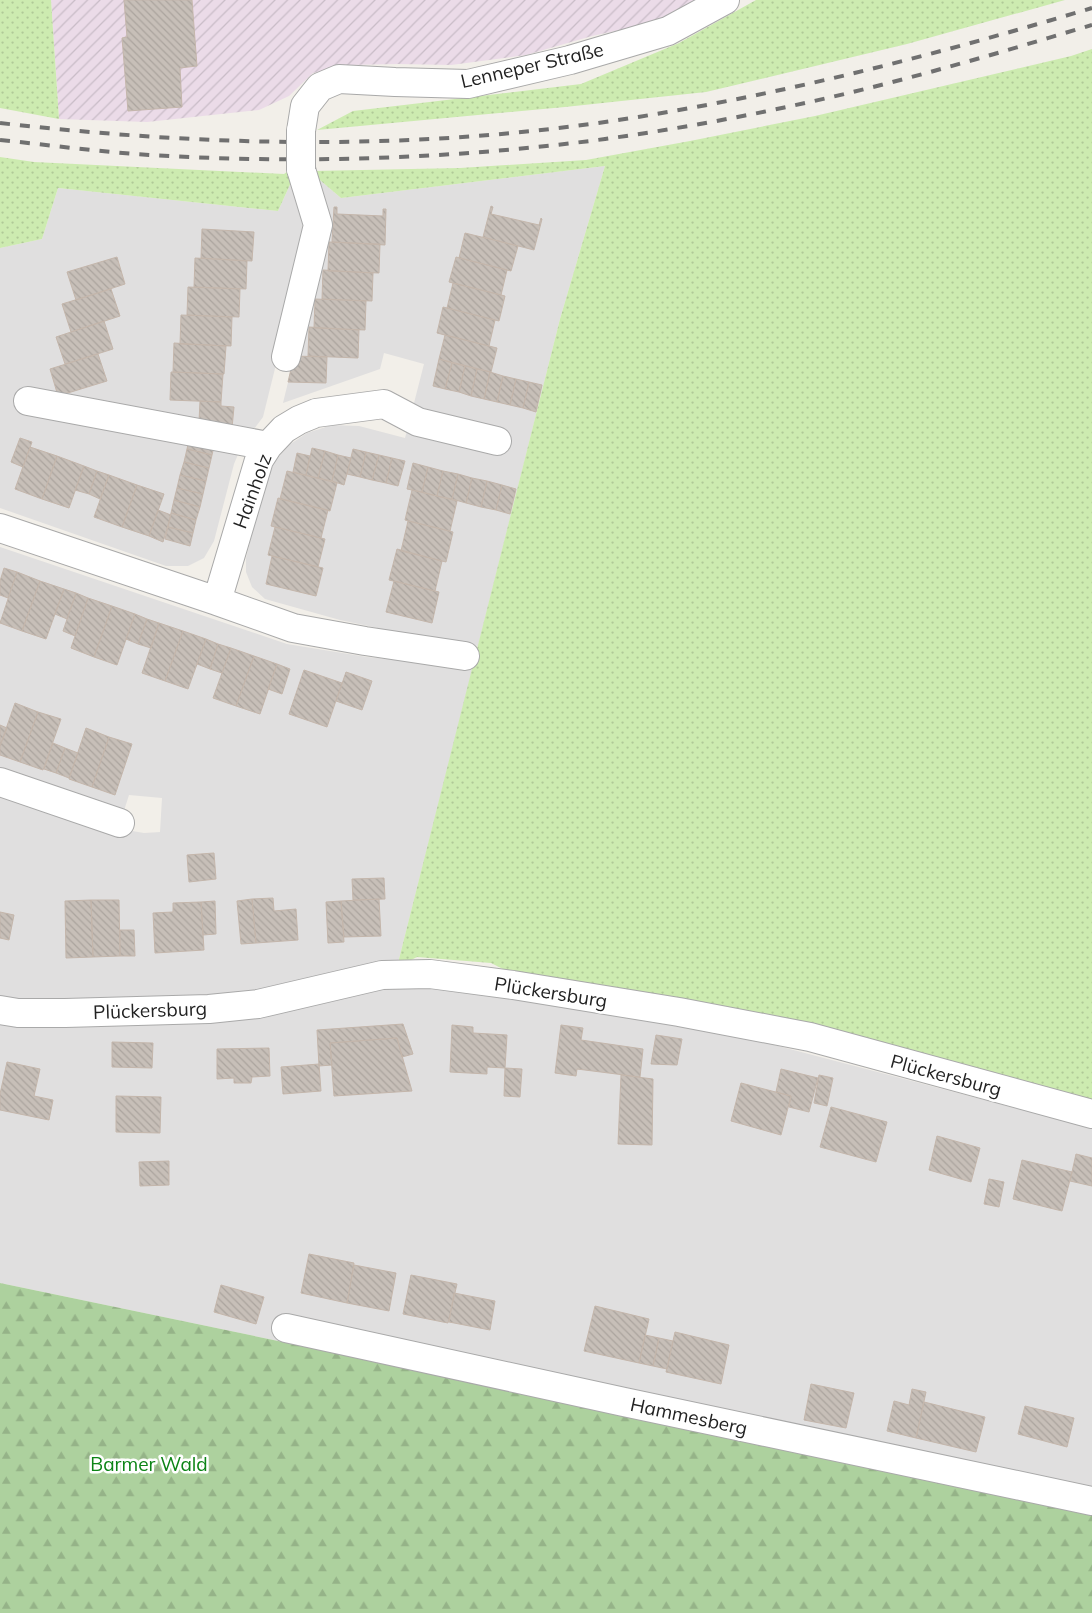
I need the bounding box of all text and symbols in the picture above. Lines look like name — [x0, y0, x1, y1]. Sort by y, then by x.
street label: Lenneper Straße — [458, 37, 606, 93]
street label: Hainholz — [227, 450, 277, 532]
street label: Plückersburg — [493, 971, 609, 1013]
street label: Plückersburg — [93, 996, 207, 1024]
street label: Plückersburg — [888, 1049, 1004, 1101]
street label: Hammesberg — [628, 1392, 750, 1440]
park label: Barmer Wald — [90, 1452, 208, 1476]

